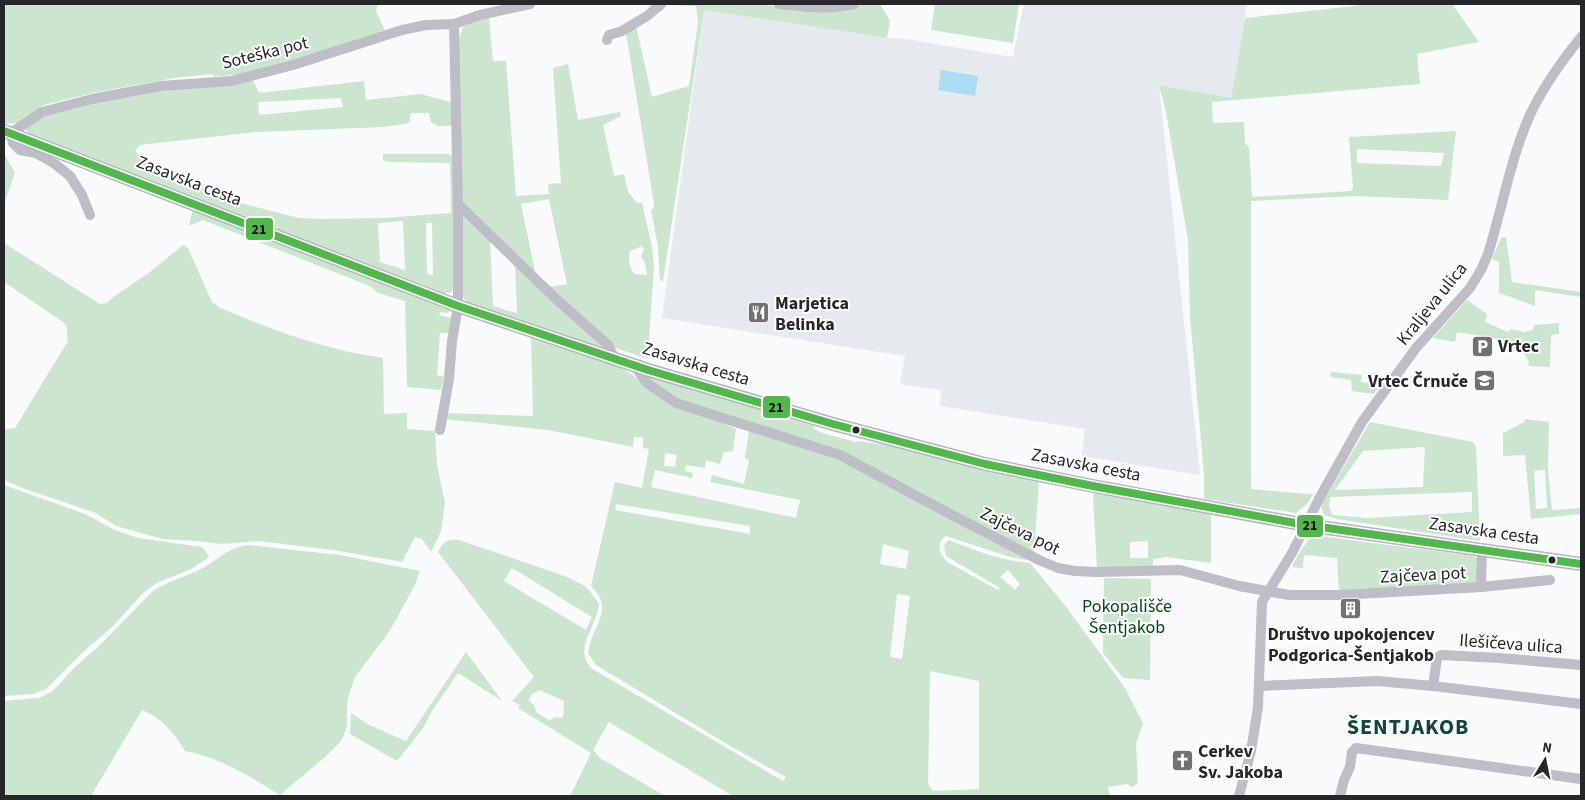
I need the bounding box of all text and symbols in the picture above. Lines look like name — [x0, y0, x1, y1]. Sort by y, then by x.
street label: Soteška pot — [219, 30, 311, 76]
street label: Zasavska cesta — [133, 149, 245, 213]
line badge: 21 — [245, 217, 274, 241]
text: 21 — [252, 220, 266, 240]
street label: Kraljeva ulica — [1391, 257, 1473, 351]
place label: Marjetica Belinka — [775, 291, 849, 337]
restaurant icon: Marjetica Belinka — [747, 301, 771, 325]
parking icon: Vrtec — [1470, 334, 1494, 358]
place label: Vrtec — [1497, 334, 1540, 359]
street label: Zasavska cesta — [639, 336, 753, 392]
place label: Vrtec Črnuče — [1367, 369, 1468, 394]
school or university icon: Vrtec Črnuče — [1472, 369, 1496, 393]
line badge: 21 — [762, 395, 791, 419]
text: 21 — [769, 398, 783, 418]
unlabelled marker — [851, 425, 861, 435]
street label: Zasavska cesta — [1029, 442, 1143, 488]
street label: Zajčeva pot — [976, 501, 1064, 561]
street label: Zasavska cesta — [1427, 511, 1541, 551]
line badge: 21 — [1296, 514, 1324, 538]
text: 21 — [1303, 516, 1317, 536]
unlabelled marker — [1547, 555, 1557, 565]
street label: Zajčeva pot — [1379, 560, 1467, 590]
park label: Pokopališče Šentjakob — [1082, 594, 1172, 640]
building icon: Društvo upokojencev Podgorica-Šentjakob — [1339, 597, 1363, 621]
place label: Društvo upokojencev Podgorica-Šentjakob — [1267, 622, 1435, 668]
street label: Ilešičeva ulica — [1458, 628, 1564, 660]
district label: ŠENTJAKOB — [1347, 711, 1469, 743]
north arrow — [1520, 735, 1570, 785]
text: N — [1541, 738, 1553, 759]
place label: Cerkev Sv. Jakoba — [1198, 739, 1283, 785]
church icon: Cerkev Sv. Jakoba — [1170, 749, 1194, 773]

